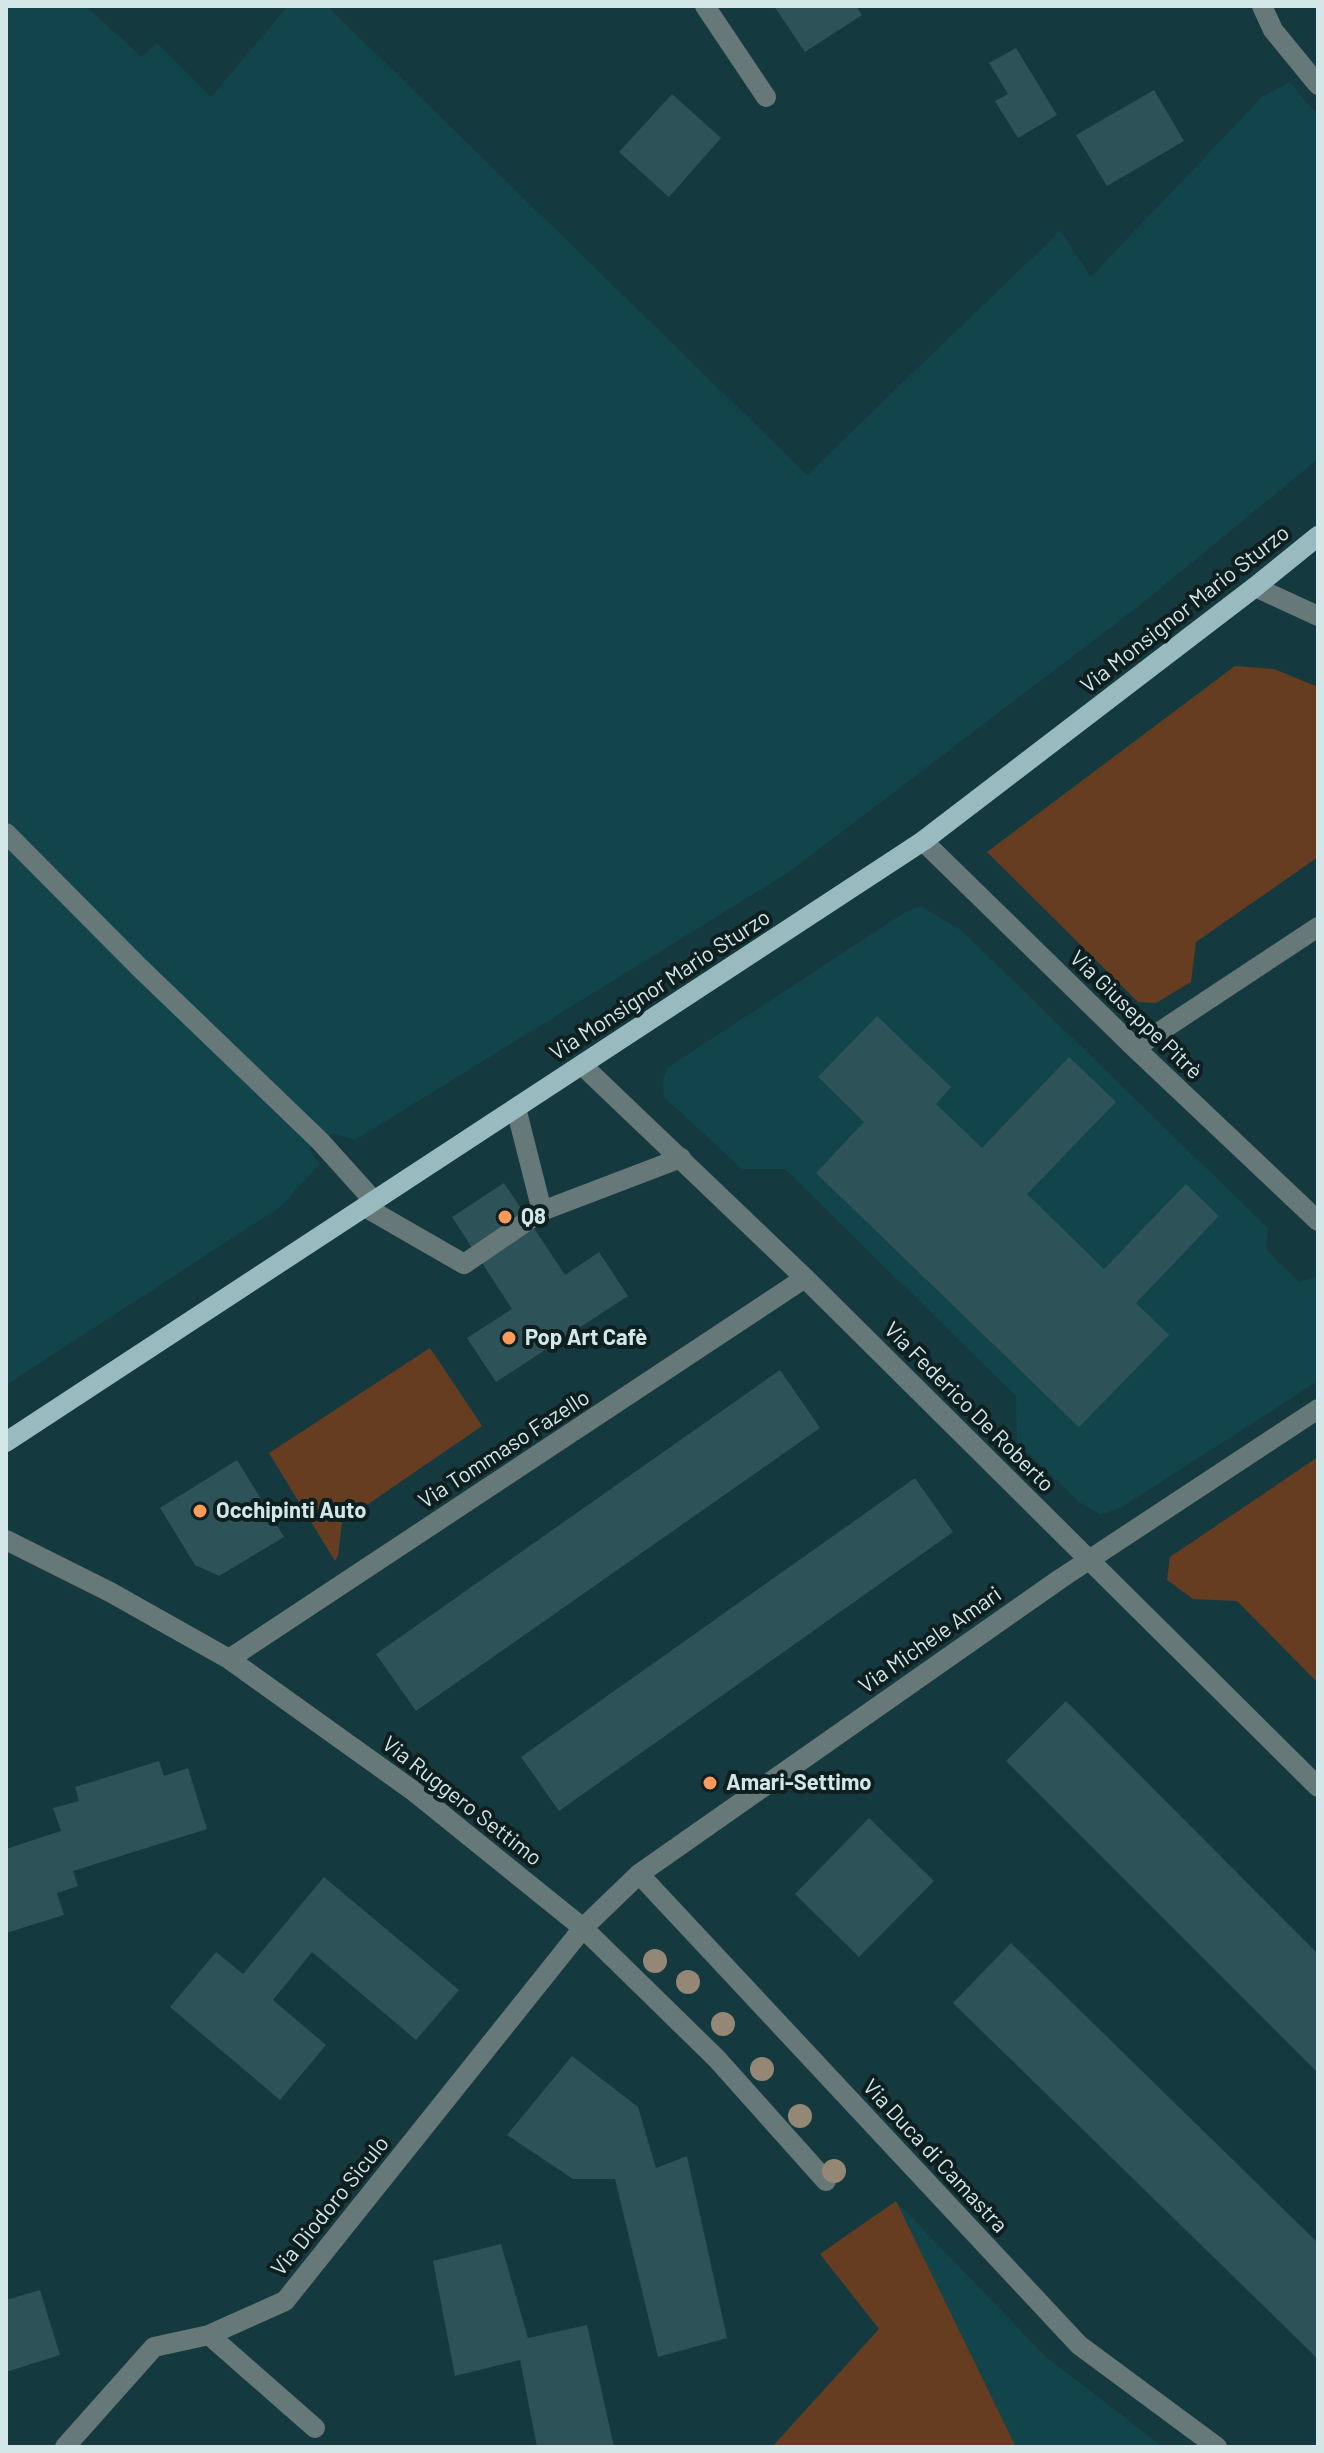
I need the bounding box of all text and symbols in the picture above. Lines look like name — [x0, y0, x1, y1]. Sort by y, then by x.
street label: Via Monsignor Mario Sturzo — [1075, 519, 1295, 699]
street label: Via Monsignor Mario Sturzo — [545, 904, 775, 1066]
street label: Via Giuseppe Pitrè — [1064, 945, 1208, 1085]
place label: Q8 — [521, 1204, 546, 1230]
marker: Q8 — [496, 1208, 514, 1226]
street label: Via Federico De Roberto — [879, 1317, 1059, 1497]
place label: Pop Art Cafè — [525, 1325, 647, 1351]
marker: Pop Art Cafè — [500, 1329, 518, 1347]
street label: Via Tommaso Fazello — [414, 1384, 594, 1514]
place label: Occhipinti Auto — [216, 1498, 367, 1524]
marker: Occhipinti Auto — [191, 1502, 209, 1520]
street label: Via Michele Amari — [854, 1581, 1006, 1699]
street label: Via Ruggero Settimo — [377, 1731, 547, 1871]
place label: Amari-Settimo — [726, 1770, 872, 1796]
marker: Amari-Settimo — [701, 1774, 719, 1792]
street label: Via Duca di Camastra — [857, 2074, 1013, 2238]
street label: Via Diodoro Siculo — [265, 2131, 395, 2281]

